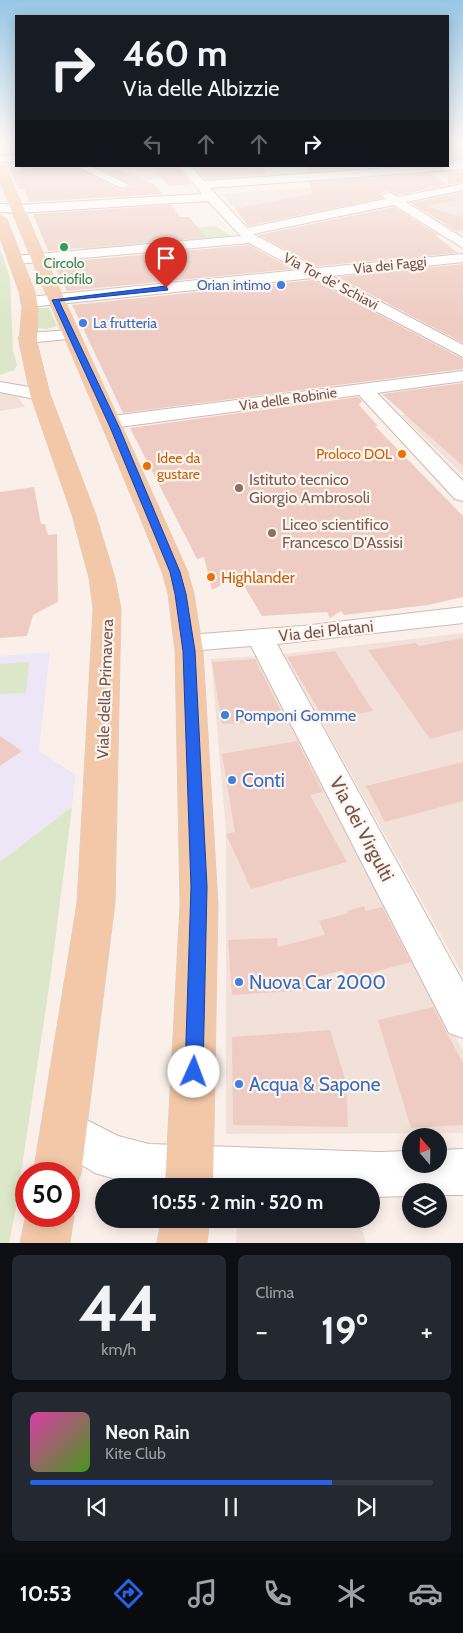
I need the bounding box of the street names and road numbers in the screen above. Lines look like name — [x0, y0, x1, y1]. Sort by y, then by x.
street label: Via Tor de' Schiavi — [280, 248, 382, 314]
street label: Via dei Faggi — [353, 252, 428, 278]
street label: Via delle Robinie — [238, 383, 338, 415]
street label: Via dei Platani — [278, 617, 374, 645]
street label: Viale della Primavera — [93, 618, 117, 759]
street label: Via dei Virgulti — [325, 773, 399, 885]

